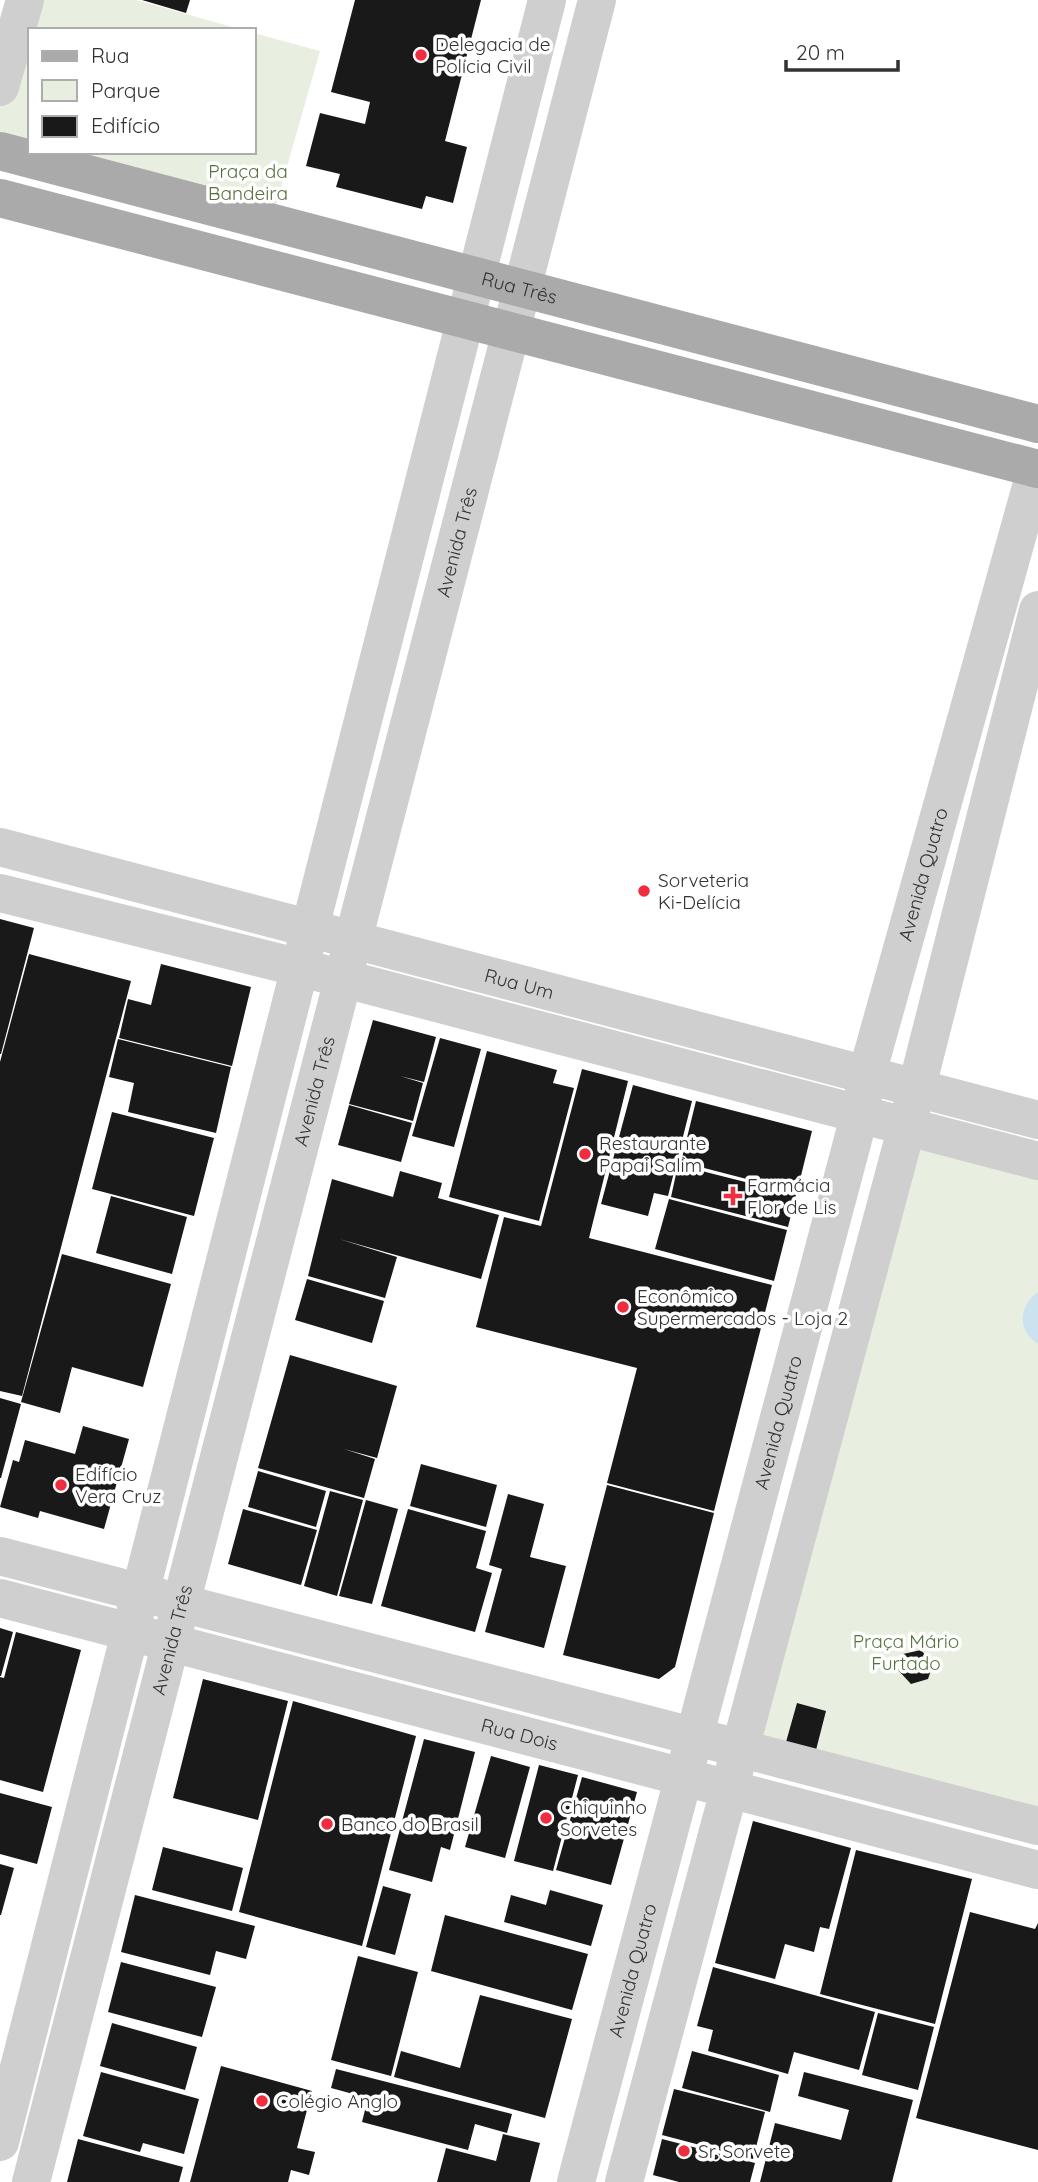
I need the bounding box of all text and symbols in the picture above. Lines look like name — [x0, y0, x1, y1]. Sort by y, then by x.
legend — [28, 28, 256, 154]
scale bar — [786, 28, 898, 72]
place label: Delegacia de Polícia Civil — [435, 32, 551, 78]
text: 20 m — [796, 39, 845, 65]
text: Rua — [91, 42, 130, 68]
marker: Delegacia de Polícia Civil — [413, 47, 429, 63]
text: Parque — [91, 77, 160, 103]
text: Edifício — [91, 112, 160, 138]
park label: Praça da Bandeira — [208, 159, 288, 205]
street label: Rua Três — [479, 266, 560, 309]
street label: Avenida Três — [431, 485, 482, 600]
street label: Avenida Quatro — [893, 805, 953, 944]
place label: Sorveteria Ki-Delícia — [658, 868, 749, 914]
marker: Sorveteria Ki-Delícia — [636, 883, 652, 899]
street label: Rua Um — [482, 963, 557, 1004]
street label: Avenida Três — [288, 1033, 340, 1149]
place label: Restaurante Papai Salim — [599, 1131, 707, 1177]
marker: Restaurante Papai Salim — [577, 1146, 593, 1162]
place label: Farmácia Flor de Lis — [747, 1173, 837, 1219]
marker: Farmácia Flor de Lis — [725, 1188, 741, 1204]
place label: Econômico Supermercados - Loja 2 — [637, 1284, 848, 1330]
marker: Econômico Supermercados - Loja 2 — [615, 1299, 631, 1315]
street label: Avenida Quatro — [749, 1353, 807, 1492]
place label: Edifício Vera Cruz — [75, 1462, 161, 1508]
marker: Edifício Vera Cruz — [53, 1477, 69, 1493]
street label: Avenida Três — [146, 1582, 197, 1697]
park label: Praça Mário Furtado — [853, 1629, 959, 1675]
street label: Rua Dois — [479, 1713, 560, 1756]
place label: Chiquinho Sorvetes — [560, 1795, 647, 1841]
marker: Chiquinho Sorvetes — [538, 1810, 554, 1826]
place label: Banco do Brasil — [341, 1812, 479, 1836]
marker: Banco do Brasil — [319, 1816, 335, 1832]
street label: Avenida Quatro — [603, 1901, 662, 2040]
place label: Colégio Anglo — [276, 2089, 398, 2113]
marker: Colégio Anglo — [254, 2093, 270, 2109]
place label: Sr. Sorvete — [698, 2139, 791, 2163]
marker: Sr. Sorvete — [676, 2143, 692, 2159]

